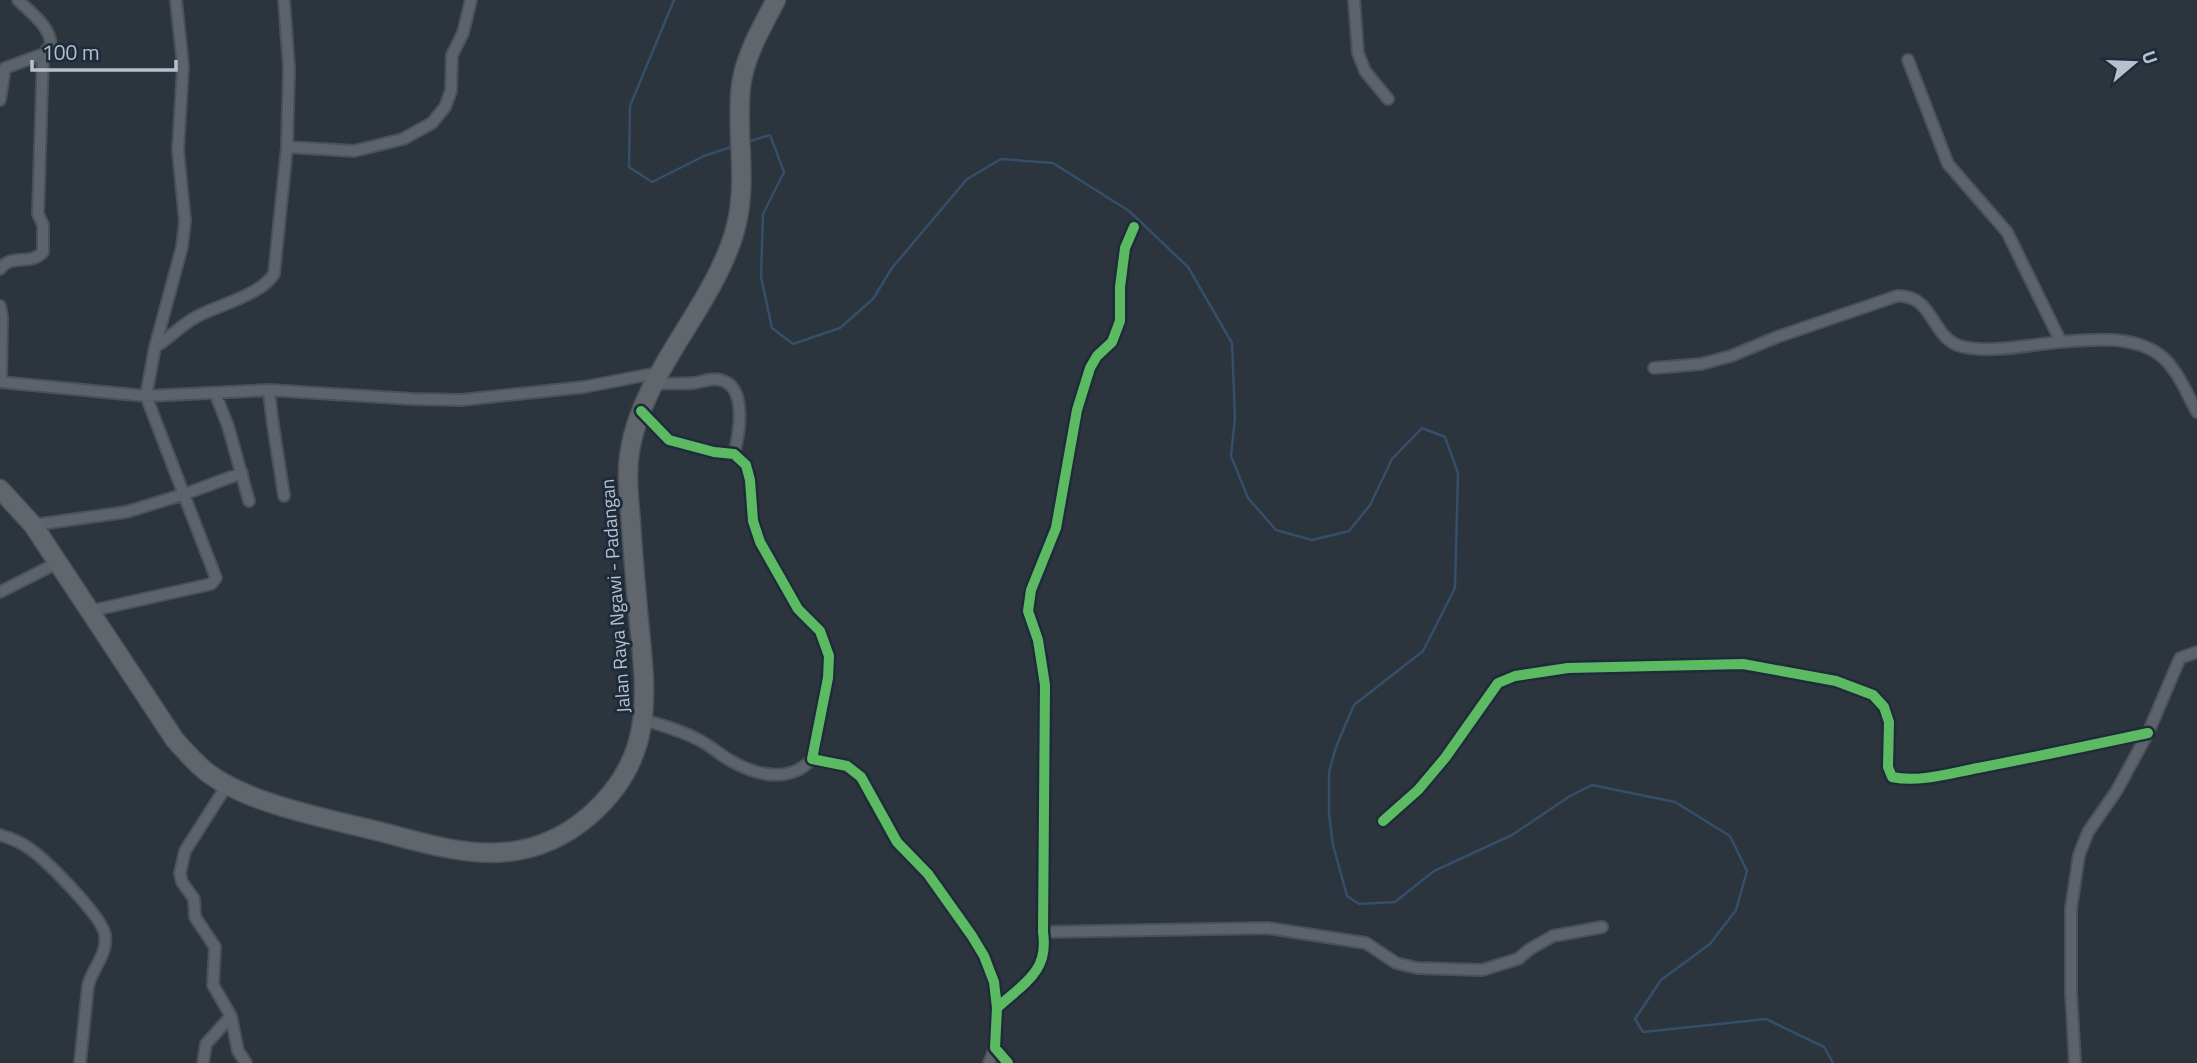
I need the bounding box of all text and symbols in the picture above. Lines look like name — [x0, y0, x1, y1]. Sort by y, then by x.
scale bar — [32, 28, 175, 72]
north arrow — [2099, 28, 2169, 98]
text: 100 m — [42, 36, 99, 68]
text: U — [2135, 47, 2166, 68]
street label: Jalan Raya Ngawi - Padangan — [592, 478, 637, 714]

